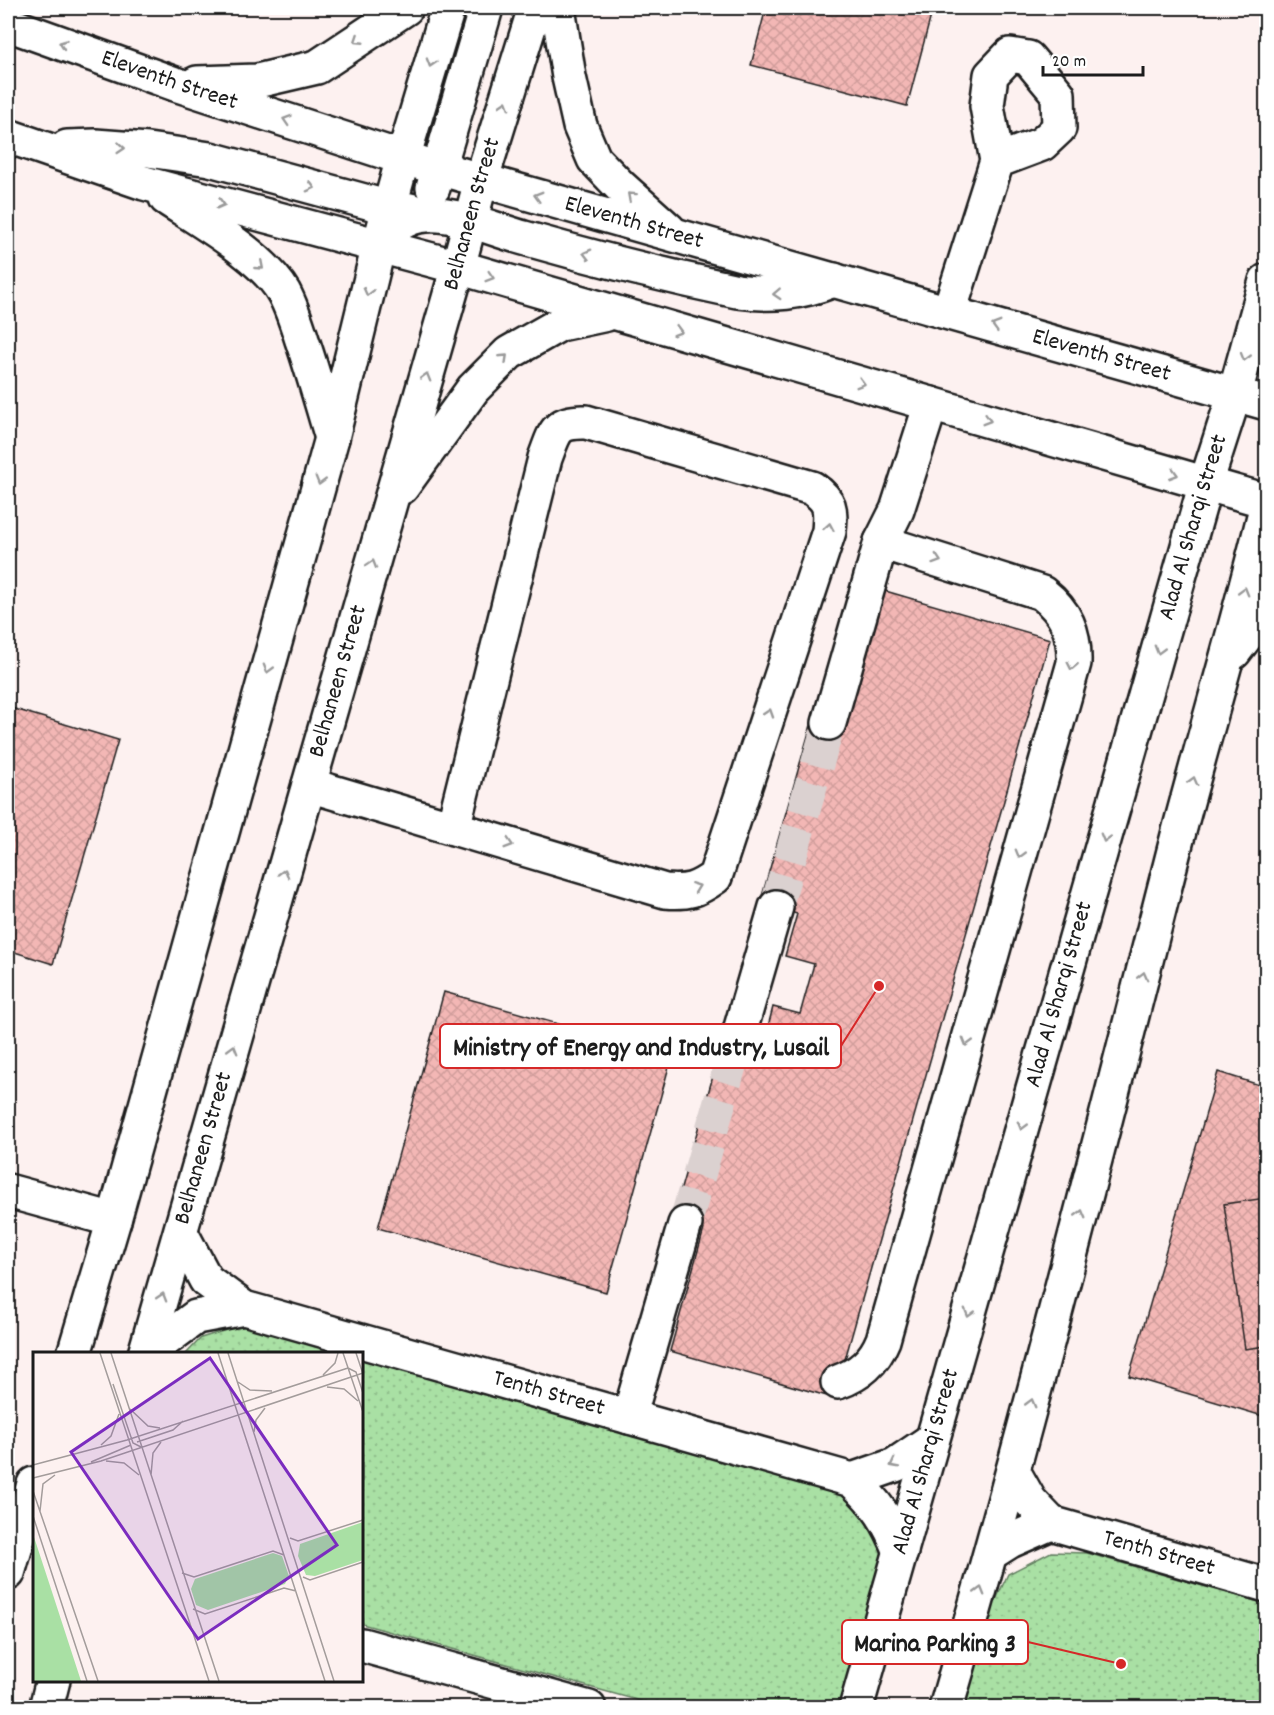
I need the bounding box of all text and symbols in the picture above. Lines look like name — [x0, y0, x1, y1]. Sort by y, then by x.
one-way arrow — [354, 33, 364, 45]
one-way arrow — [58, 38, 69, 51]
scale bar — [1043, 39, 1144, 77]
street label: Eleventh Street — [96, 42, 242, 120]
text: 20 m — [1052, 50, 1086, 75]
one-way arrow — [426, 58, 438, 68]
one-way arrow — [498, 100, 510, 111]
one-way arrow — [282, 115, 293, 127]
street label: Belhaneen Street — [435, 133, 510, 294]
one-way arrow — [116, 142, 125, 155]
one-way arrow — [306, 180, 316, 192]
street label: Eleventh Street — [561, 188, 707, 259]
one-way arrow — [533, 191, 544, 203]
one-way arrow — [627, 192, 638, 203]
one-way arrow — [216, 196, 226, 209]
one-way arrow — [582, 249, 592, 262]
one-way arrow — [253, 259, 264, 270]
one-way arrow — [484, 270, 495, 282]
one-way arrow — [362, 286, 375, 296]
one-way arrow — [773, 288, 782, 301]
street label: Eleventh Street — [1028, 320, 1175, 392]
one-way arrow — [992, 321, 1002, 333]
one-way arrow — [672, 324, 683, 336]
one-way arrow — [1240, 351, 1252, 362]
one-way arrow — [498, 354, 508, 365]
one-way arrow — [419, 372, 432, 382]
one-way arrow — [855, 376, 866, 388]
one-way arrow — [981, 413, 992, 425]
street label: Alad Al Sharqi Street — [1151, 430, 1238, 624]
one-way arrow — [1168, 467, 1179, 479]
one-way arrow — [315, 475, 327, 486]
one-way arrow — [822, 523, 835, 533]
one-way arrow — [931, 553, 942, 565]
one-way arrow — [365, 559, 377, 570]
one-way arrow — [1237, 586, 1249, 597]
street label: Belhaneen Street — [301, 601, 377, 762]
one-way arrow — [1154, 644, 1166, 655]
one-way arrow — [1066, 661, 1079, 671]
one-way arrow — [262, 663, 275, 673]
one-way arrow — [762, 708, 775, 719]
one-way arrow — [1185, 776, 1198, 786]
one-way arrow — [1100, 832, 1112, 843]
one-way arrow — [503, 837, 514, 849]
one-way arrow — [1015, 848, 1027, 859]
one-way arrow — [277, 868, 289, 879]
one-way arrow — [690, 882, 701, 895]
street label: Alad Al Sharqi Street — [1017, 897, 1103, 1091]
one-way arrow — [1135, 972, 1148, 982]
callout: Ministry of Energy and Industry, Lusail — [440, 1024, 841, 1068]
text: Ministry of Energy and Industry, Lusail — [453, 1031, 830, 1068]
one-way arrow — [962, 1036, 974, 1047]
one-way arrow — [226, 1045, 239, 1055]
street label: Belhaneen Street — [166, 1068, 242, 1229]
one-way arrow — [1017, 1120, 1029, 1131]
one-way arrow — [1073, 1209, 1086, 1219]
one-way arrow — [155, 1292, 167, 1303]
one-way arrow — [964, 1308, 976, 1318]
inset map — [33, 1352, 363, 1682]
street label: Tenth Street — [489, 1362, 609, 1426]
street label: Alad Al Sharqi Street — [884, 1365, 969, 1559]
one-way arrow — [1023, 1398, 1036, 1408]
one-way arrow — [890, 1457, 901, 1469]
street label: Tenth Street — [1099, 1522, 1219, 1586]
one-way arrow — [973, 1586, 985, 1597]
callout: Marina Parking 3 — [842, 1620, 1028, 1664]
text: Marina Parking 3 — [854, 1627, 1016, 1664]

